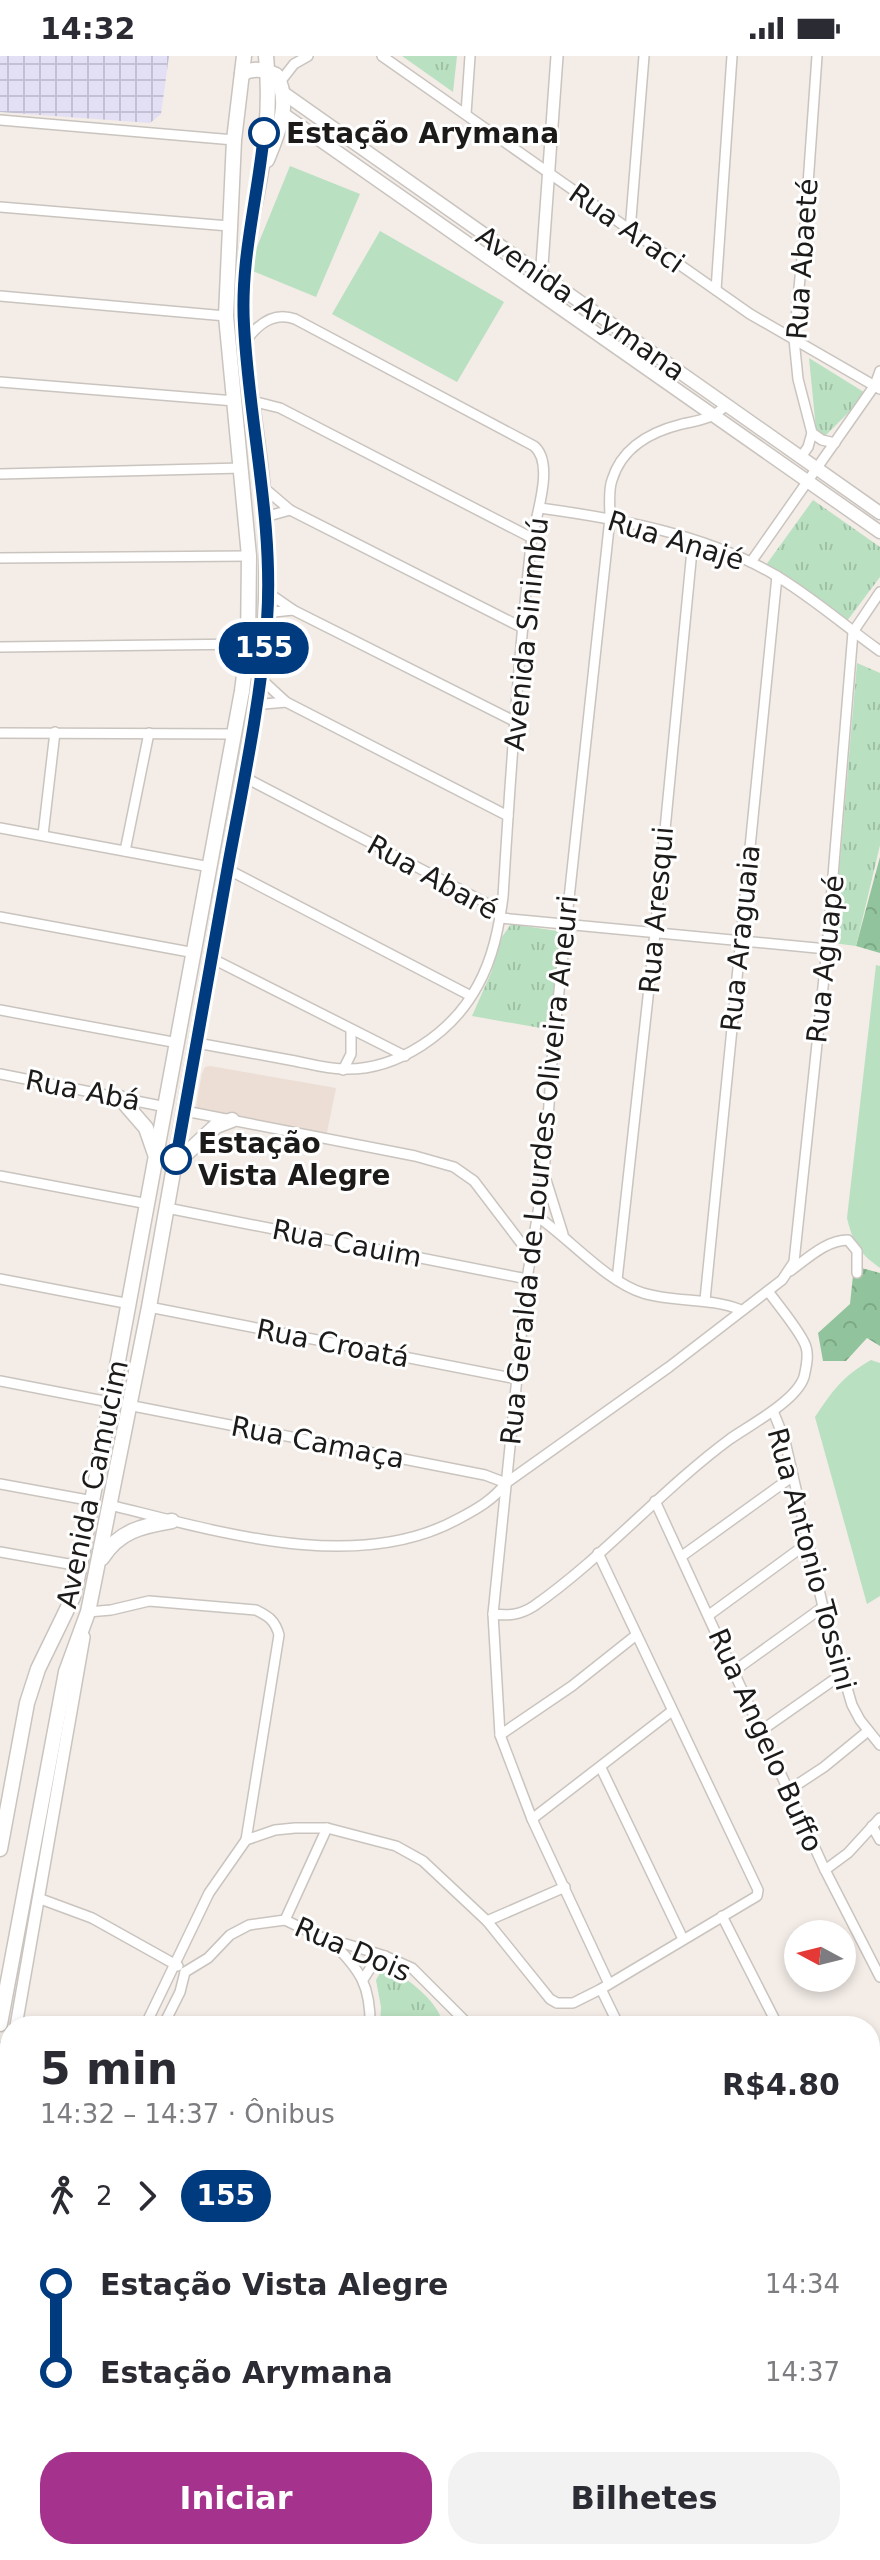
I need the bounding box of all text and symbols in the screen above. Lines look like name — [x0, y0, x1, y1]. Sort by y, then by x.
text: 14:32 — [40, 11, 136, 46]
place label: Estação Arymana — [286, 117, 559, 150]
marker: Estação Arymana — [249, 118, 279, 148]
street label: Rua Araci — [563, 177, 691, 280]
street label: Rua Abaeté — [780, 177, 825, 341]
street label: Avenida Arymana — [470, 219, 691, 388]
street label: Rua Anajé — [604, 504, 748, 577]
street label: Avenida Sinimbú — [498, 516, 555, 752]
line badge: 155 — [218, 622, 310, 674]
text: 155 — [235, 631, 293, 664]
street label: Rua Aresqui — [633, 825, 680, 995]
street label: Rua Abaré — [362, 828, 504, 927]
street label: Rua Araguaia — [714, 843, 767, 1033]
street label: Rua Aguapé — [800, 873, 851, 1045]
street label: Rua Geralda de Lourdes Oliveira Aneuri — [494, 894, 585, 1447]
street label: Rua Abá — [23, 1063, 143, 1118]
place label: Estação Vista Alegre — [198, 1127, 391, 1192]
marker: Estação Vista Alegre — [161, 1144, 191, 1174]
street label: Rua Cauim — [269, 1213, 424, 1274]
street label: Rua Croatá — [254, 1313, 412, 1374]
street label: Avenida Camucim — [50, 1357, 135, 1611]
street label: Rua Camaça — [229, 1410, 407, 1475]
street label: Rua Antonio Tossini — [761, 1424, 862, 1694]
street label: Rua Angelo Buffo — [701, 1623, 830, 1857]
street label: Rua Dois — [290, 1910, 416, 1989]
north arrow — [784, 1920, 856, 1992]
map controls — [784, 1920, 856, 1992]
text: 5 min — [40, 2043, 178, 2094]
text: R$4.80 — [722, 2067, 840, 2102]
text: 14:32 – 14:37 · Ônibus — [40, 2099, 335, 2129]
icon: walk — [40, 2174, 84, 2218]
icon: forward — [125, 2174, 169, 2218]
text: 155 — [197, 2179, 255, 2212]
text: 2 — [96, 2181, 113, 2211]
text: Estação Vista Alegre — [100, 2267, 448, 2302]
text: 14:34 — [765, 2269, 840, 2299]
text: Estação Arymana — [100, 2355, 393, 2390]
text: 14:37 — [765, 2357, 840, 2387]
button: Iniciar — [40, 2452, 432, 2544]
button: Bilhetes — [448, 2452, 840, 2544]

